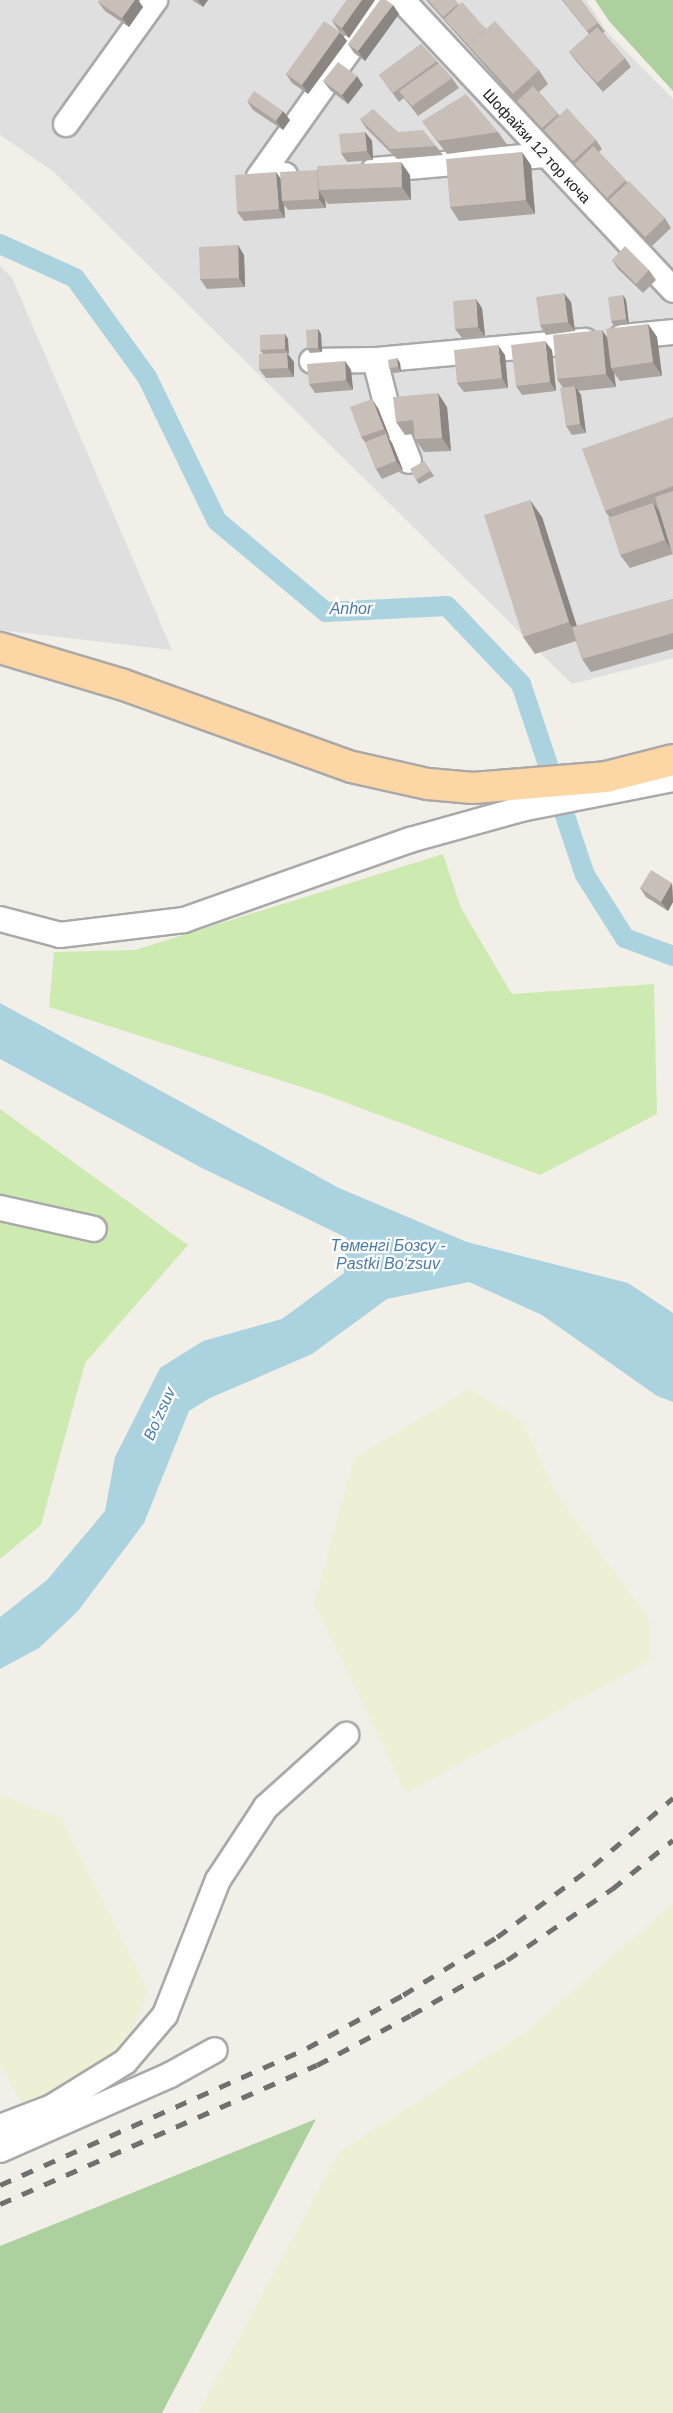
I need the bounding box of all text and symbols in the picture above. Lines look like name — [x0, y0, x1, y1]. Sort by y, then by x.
street label: Шофайзи 12 тор коча — [479, 85, 595, 207]
water label: Anhor — [330, 599, 372, 619]
water label: Төменгі Бозсу - Pastki Boʻzsuv — [330, 1236, 446, 1274]
water label: Boʻzsuv — [140, 1385, 180, 1443]

